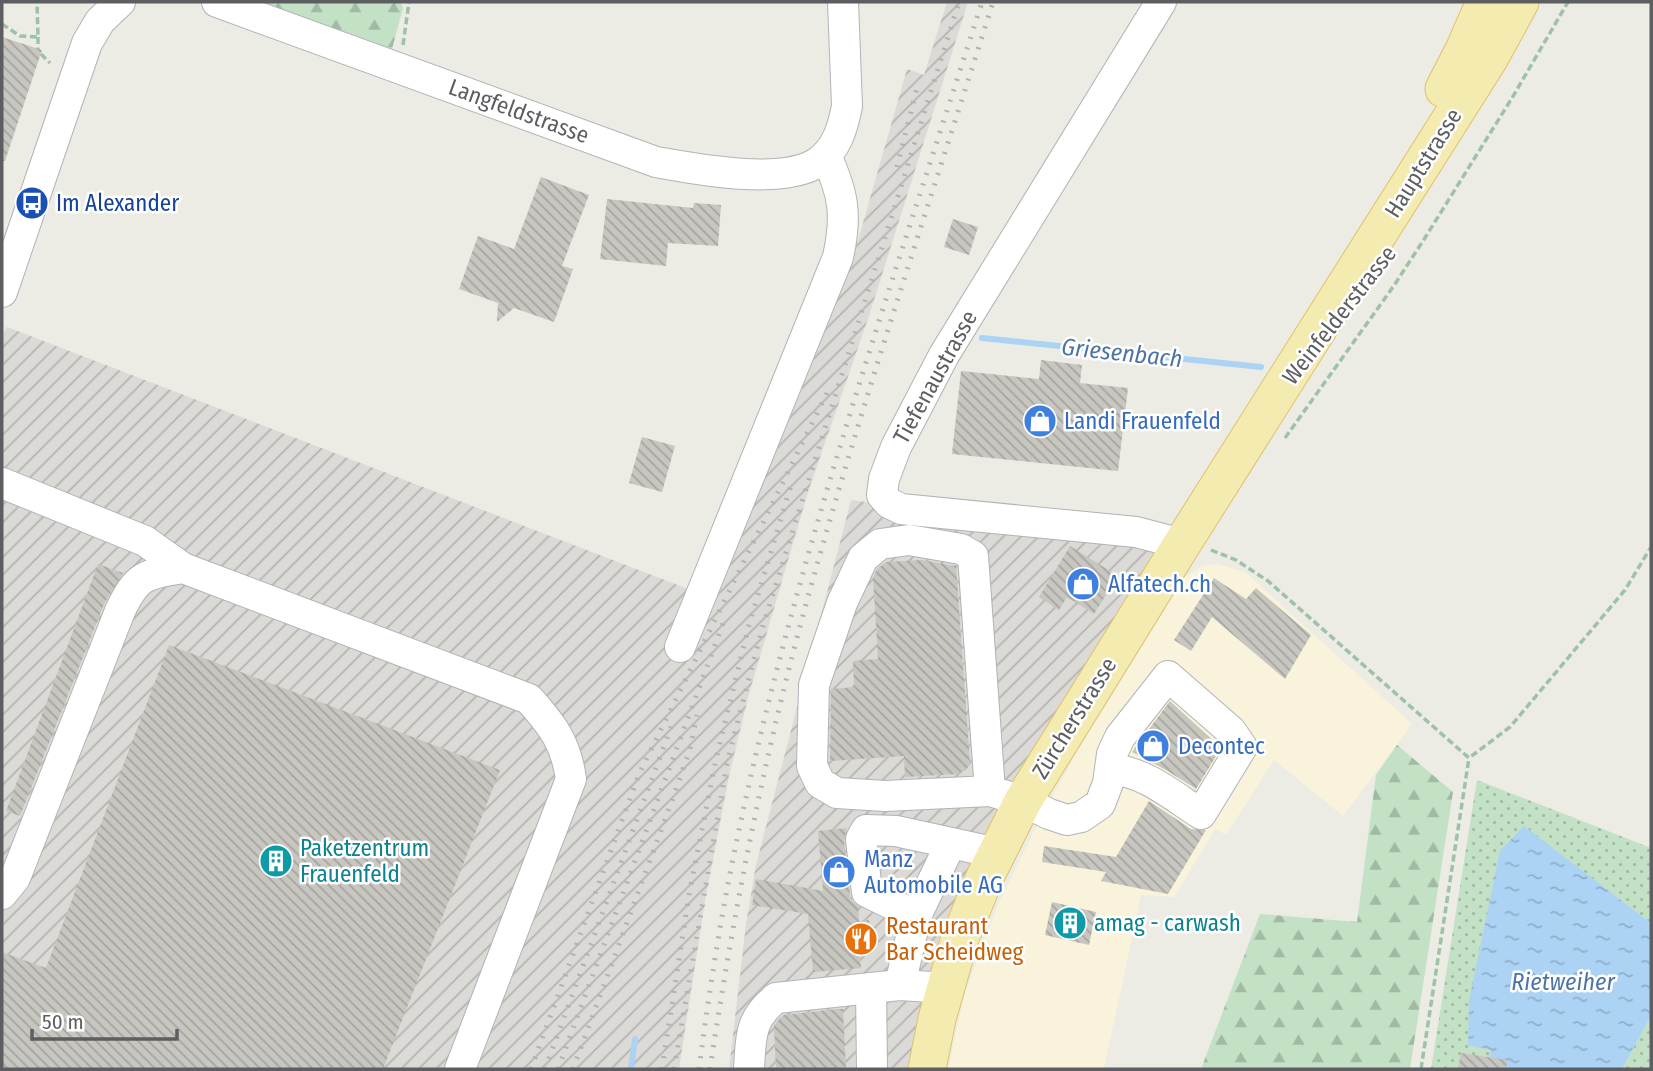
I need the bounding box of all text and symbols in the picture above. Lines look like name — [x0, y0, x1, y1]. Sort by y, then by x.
street label: Langfeldstrasse — [445, 73, 593, 149]
street label: Hauptstrasse — [1378, 103, 1468, 223]
bus stop icon: Im Alexander — [13, 184, 51, 222]
place label: Im Alexander — [56, 189, 179, 217]
street label: Weinfelderstrasse — [1276, 240, 1402, 390]
street label: Tiefenaustrasse — [887, 306, 983, 448]
water label: Griesenbach — [1060, 333, 1184, 373]
shop icon: Landi Frauenfeld — [1021, 402, 1059, 440]
place label: Landi Frauenfeld — [1064, 407, 1221, 435]
shop icon: Alfatech.ch — [1064, 565, 1102, 603]
place label: Alfatech.ch — [1108, 570, 1211, 598]
street label: Zürcherstrasse — [1026, 652, 1122, 784]
shop icon: Decontec — [1134, 727, 1172, 765]
place label: Decontec — [1178, 732, 1265, 760]
place label: Paketzentrum Frauenfeld — [300, 834, 429, 888]
building icon: Paketzentrum Frauenfeld — [257, 842, 295, 880]
place label: Manz Automobile AG — [864, 845, 1003, 899]
shop icon: Manz Automobile AG — [820, 853, 858, 891]
building icon: amag - carwash — [1051, 904, 1089, 942]
place label: amag - carwash — [1094, 909, 1241, 937]
place label: Restaurant Bar Scheidweg — [886, 912, 1024, 966]
restaurant icon: Restaurant Bar Scheidweg — [842, 920, 880, 958]
water label: Rietweiher — [1511, 968, 1615, 996]
scale bar — [32, 998, 177, 1042]
text: 50 m — [42, 1009, 84, 1035]

